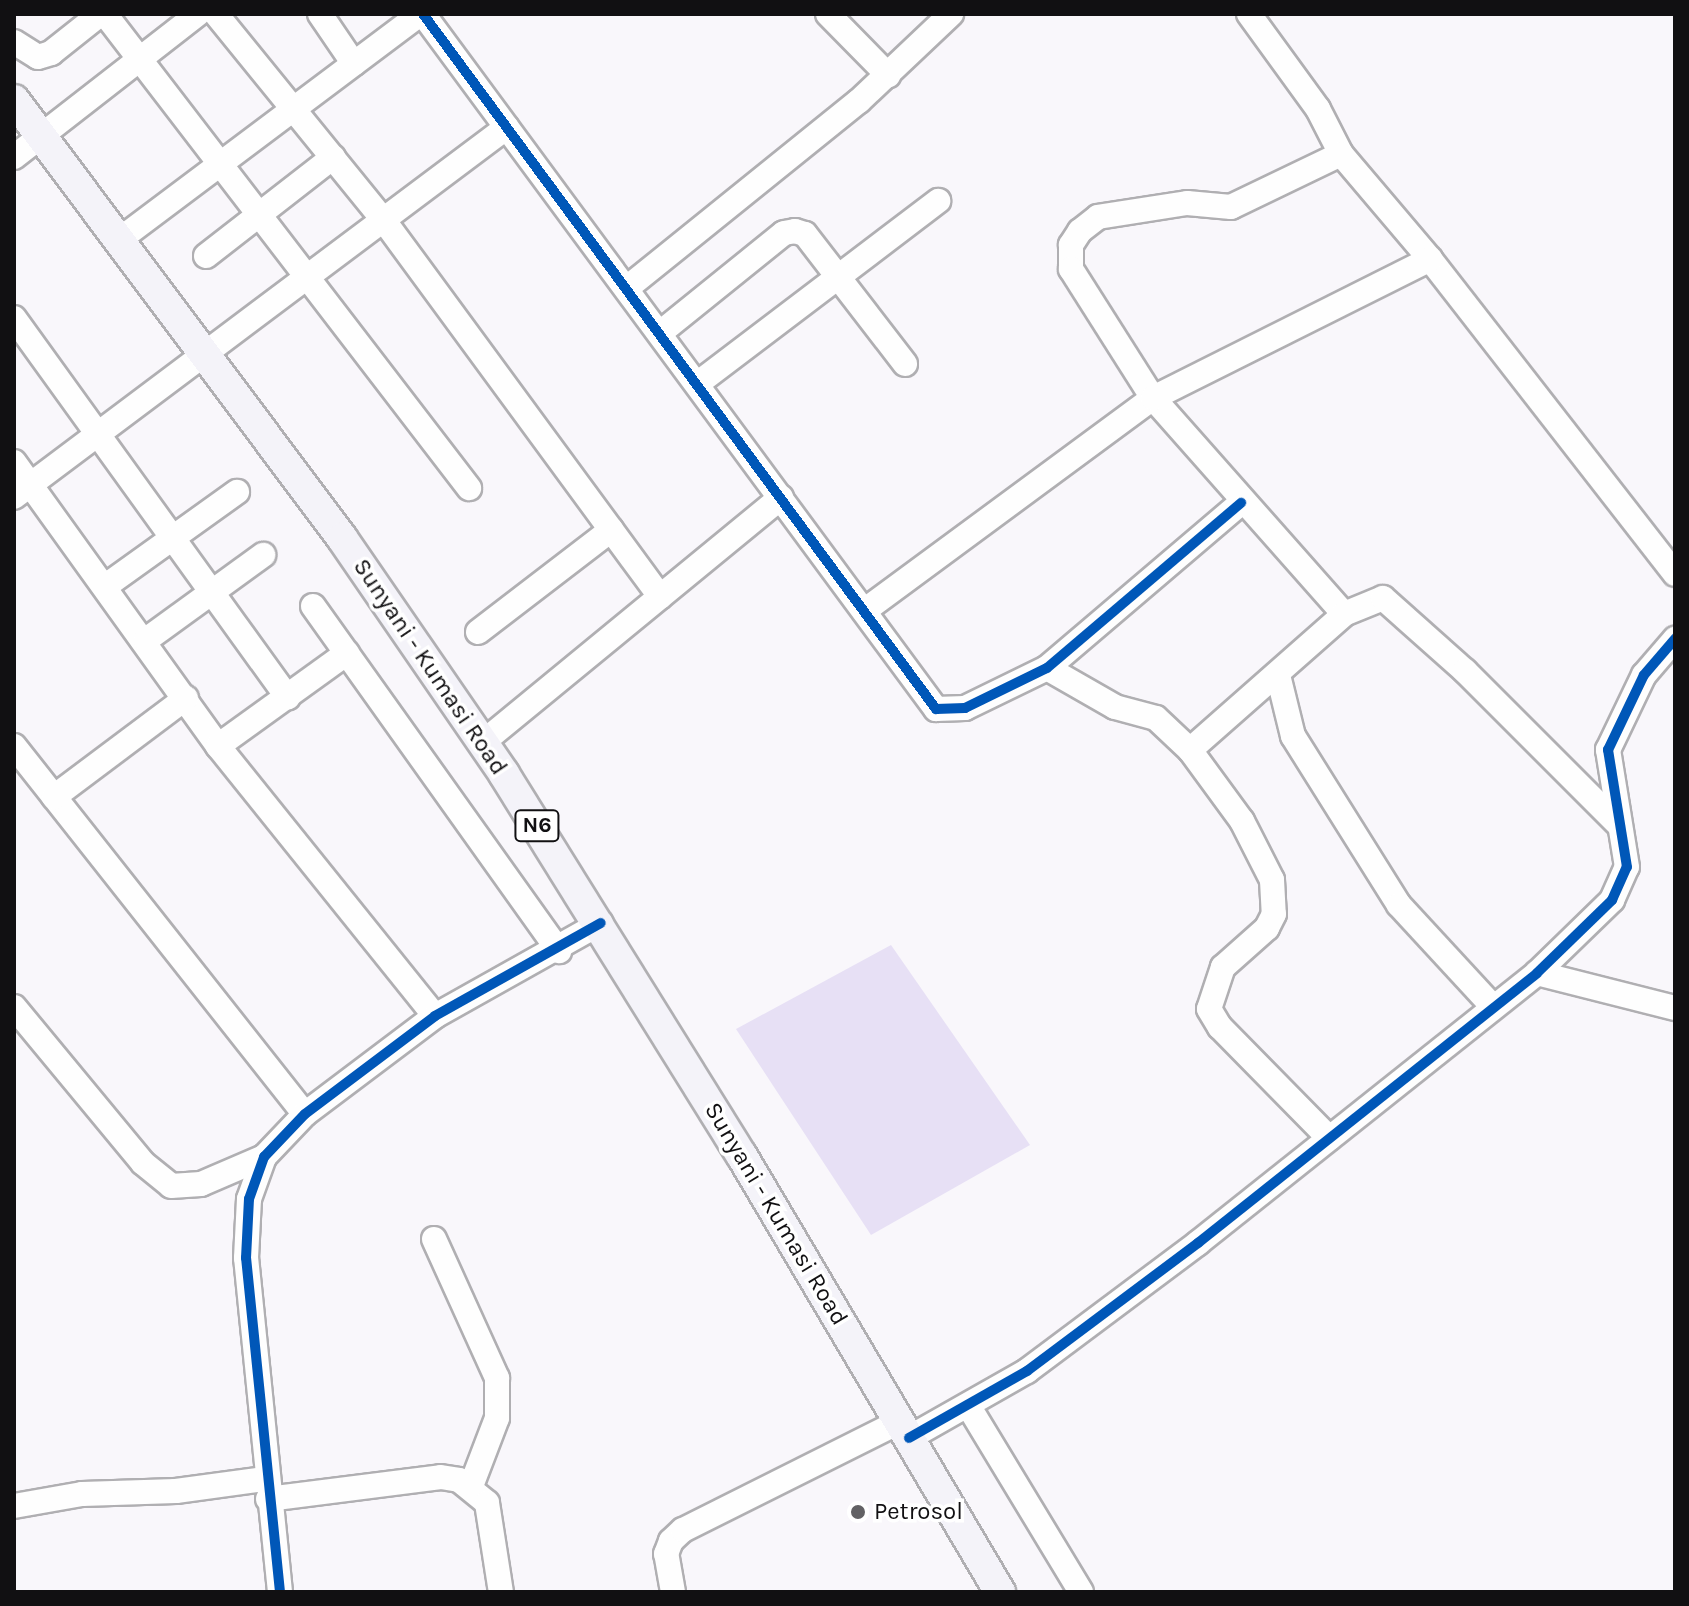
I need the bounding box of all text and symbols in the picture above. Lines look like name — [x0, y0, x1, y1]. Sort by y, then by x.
street label: Sunyani - Kumasi Road — [347, 553, 513, 781]
road number: N6 — [513, 808, 561, 844]
street label: Sunyani - Kumasi Road — [698, 1097, 854, 1331]
place label: Petrosol — [874, 1498, 963, 1526]
marker: Petrosol — [849, 1503, 867, 1521]

